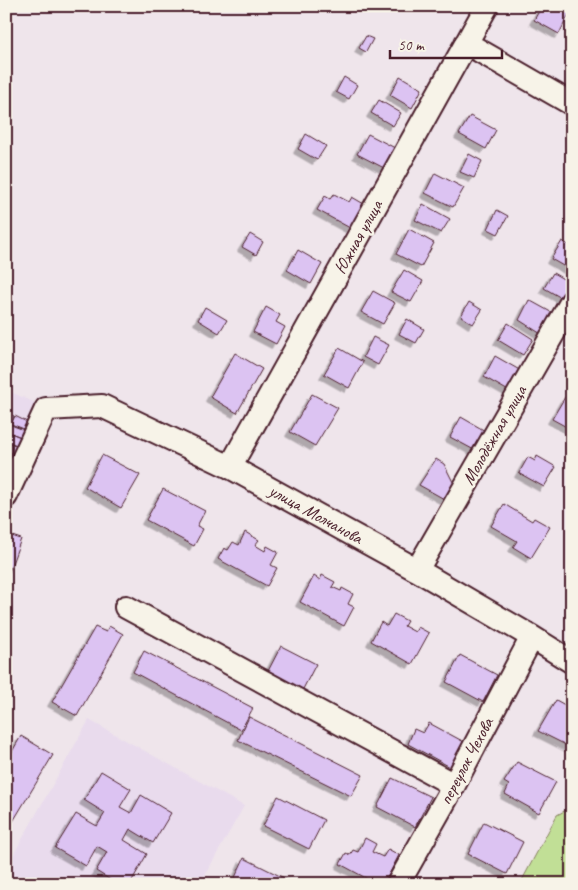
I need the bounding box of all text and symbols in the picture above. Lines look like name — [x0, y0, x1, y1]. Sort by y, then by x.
scale bar — [390, 28, 503, 60]
text: 50 m — [398, 36, 425, 55]
street label: Южная улица — [329, 195, 388, 278]
street label: Молодёжная улица — [457, 380, 532, 489]
street label: улица Молчанова — [264, 479, 368, 549]
street label: переулок Чехова — [434, 713, 499, 808]

